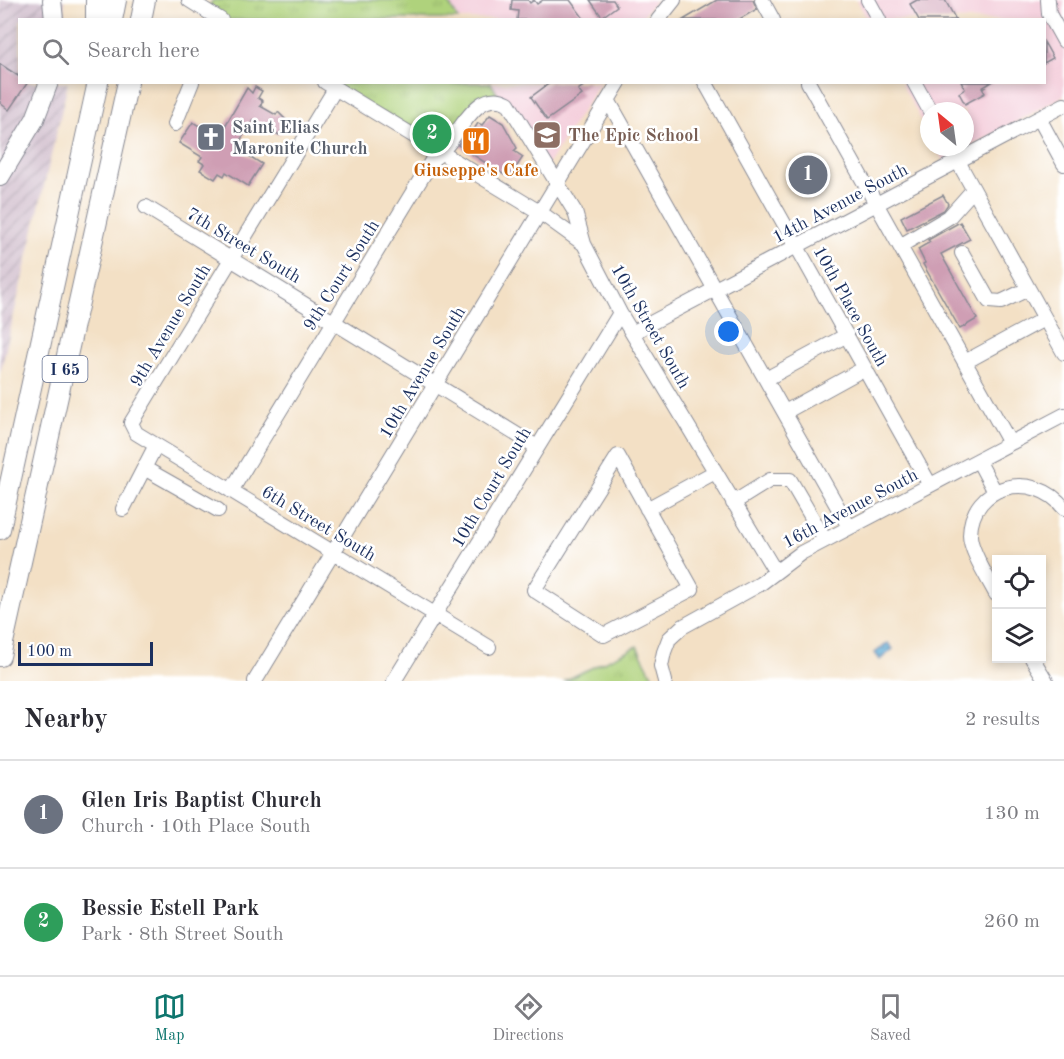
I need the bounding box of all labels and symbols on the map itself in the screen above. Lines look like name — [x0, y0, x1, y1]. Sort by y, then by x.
north arrow — [920, 102, 974, 156]
pin: 2 — [412, 112, 452, 156]
place label: Saint Elias Maronite Church — [232, 119, 368, 158]
school or university icon: The Epic School — [531, 119, 563, 151]
church icon: Saint Elias Maronite Church — [195, 121, 227, 153]
restaurant icon: Giuseppe's Cafe — [460, 125, 492, 157]
place label: The Epic School — [568, 127, 699, 145]
pin: 1 — [788, 152, 828, 198]
street label: 14th Avenue South — [769, 158, 911, 248]
place label: Giuseppe's Cafe — [413, 162, 539, 180]
street label: 7th Street South — [183, 205, 304, 287]
street label: 9th Court South — [301, 217, 383, 334]
street label: 10th Place South — [810, 243, 891, 370]
street label: 9th Avenue South — [127, 261, 215, 390]
street label: 10th Street South — [607, 261, 693, 392]
street label: 10th Avenue South — [377, 303, 469, 441]
your location — [714, 317, 743, 346]
road number: I 65 — [42, 356, 88, 382]
street label: 10th Court South — [449, 424, 535, 551]
street label: 16th Avenue South — [780, 466, 921, 552]
street label: 6th Street South — [258, 483, 379, 565]
scale bar — [18, 639, 153, 666]

